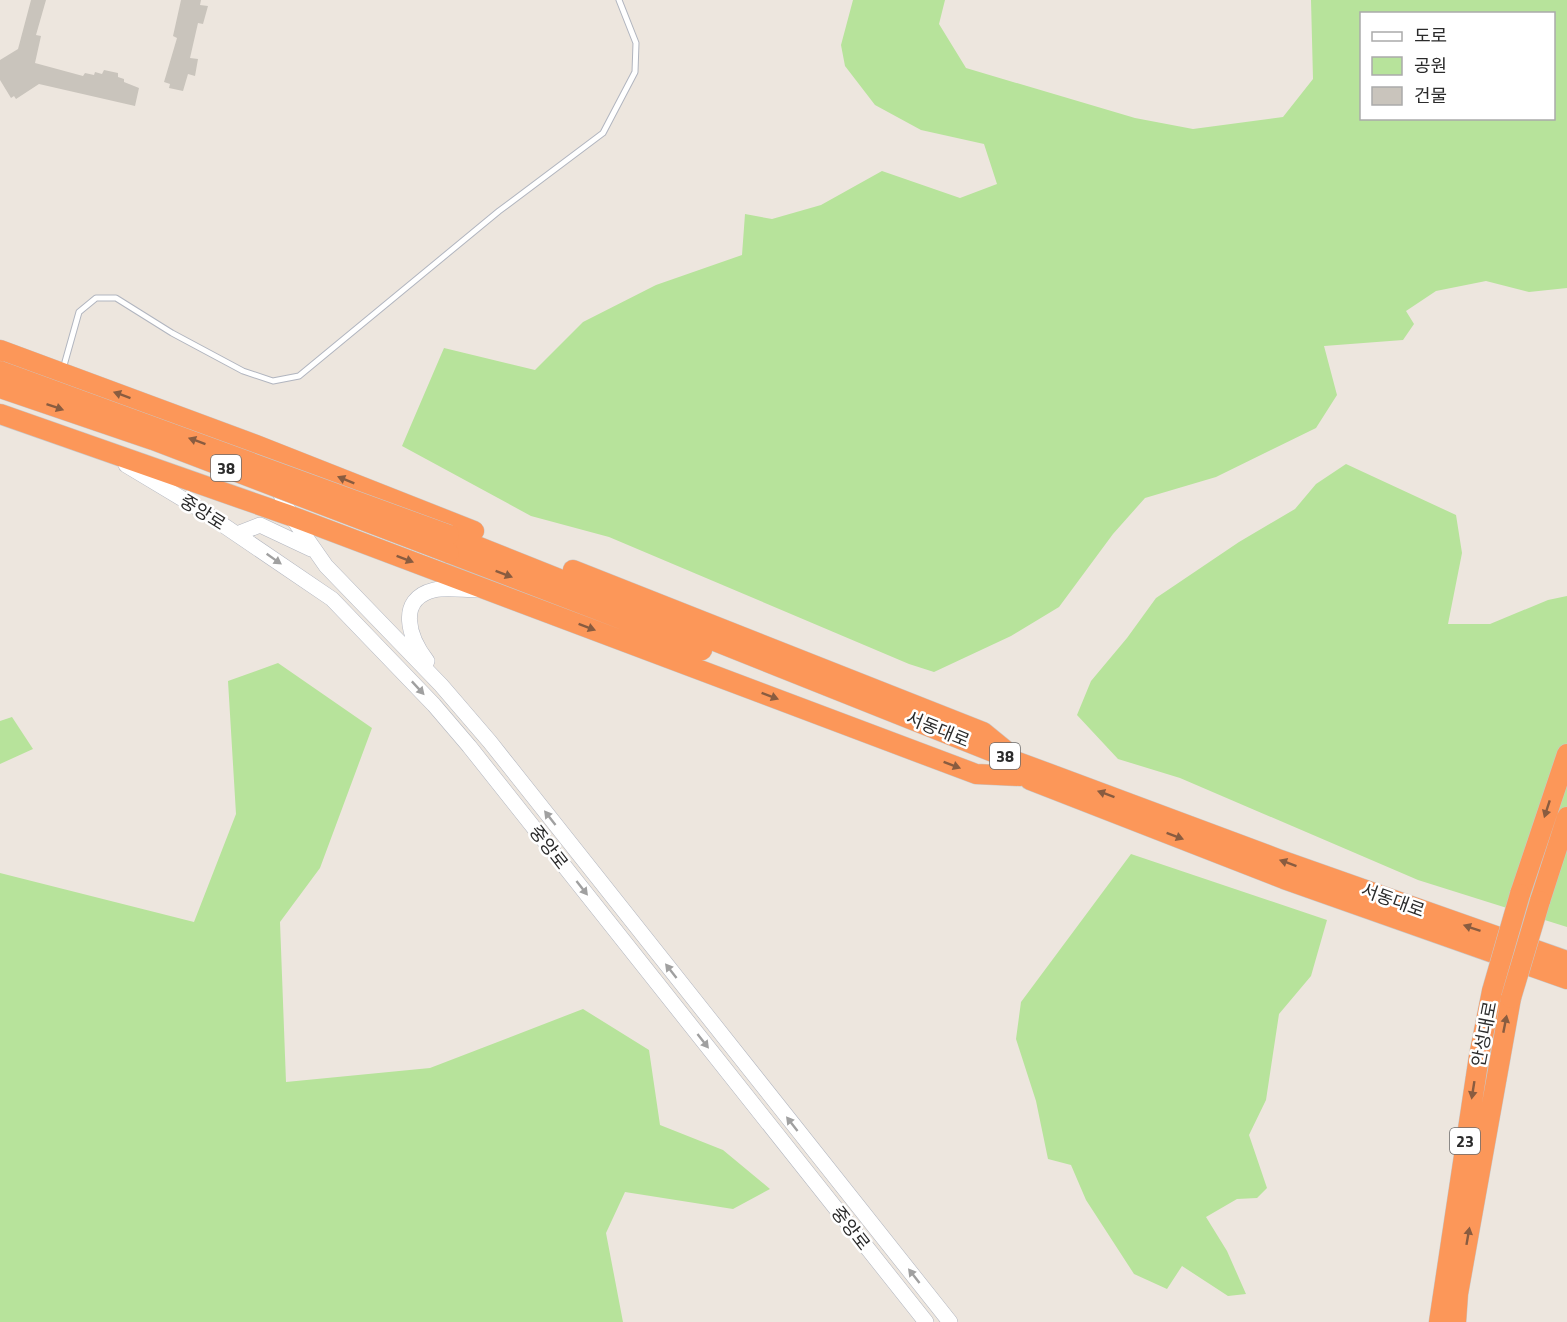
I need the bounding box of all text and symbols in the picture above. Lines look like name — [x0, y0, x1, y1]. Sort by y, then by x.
legend — [1360, 12, 1555, 120]
text: 도로 — [1414, 22, 1447, 49]
text: 공원 — [1414, 52, 1447, 79]
text: 건물 — [1414, 82, 1447, 109]
one-way arrow — [113, 390, 131, 400]
one-way arrow — [46, 403, 64, 412]
one-way arrow — [188, 436, 206, 446]
road number: 38 — [211, 455, 241, 481]
one-way arrow — [337, 475, 355, 485]
street label: 중앙로 — [175, 487, 231, 537]
one-way arrow — [265, 553, 281, 565]
one-way arrow — [396, 554, 414, 564]
one-way arrow — [495, 570, 513, 579]
one-way arrow — [579, 623, 597, 633]
one-way arrow — [411, 681, 425, 695]
one-way arrow — [761, 692, 779, 701]
street label: 서동대로 — [902, 704, 974, 754]
road number: 38 — [990, 743, 1020, 769]
one-way arrow — [944, 760, 962, 770]
one-way arrow — [1097, 789, 1115, 798]
one-way arrow — [1542, 800, 1551, 818]
one-way arrow — [545, 810, 557, 825]
street label: 중앙로 — [523, 819, 575, 875]
one-way arrow — [1166, 832, 1184, 842]
one-way arrow — [1279, 857, 1297, 867]
street label: 서동대로 — [1357, 876, 1429, 924]
one-way arrow — [575, 880, 588, 896]
one-way arrow — [1463, 922, 1481, 932]
one-way arrow — [666, 963, 678, 978]
street label: 안성대로 — [1464, 999, 1504, 1069]
one-way arrow — [1501, 1014, 1510, 1033]
one-way arrow — [696, 1033, 709, 1049]
one-way arrow — [1469, 1080, 1478, 1099]
one-way arrow — [787, 1116, 799, 1131]
road number: 23 — [1450, 1128, 1480, 1154]
street label: 중앙로 — [825, 1200, 877, 1256]
one-way arrow — [1464, 1227, 1473, 1246]
one-way arrow — [907, 1268, 920, 1284]

